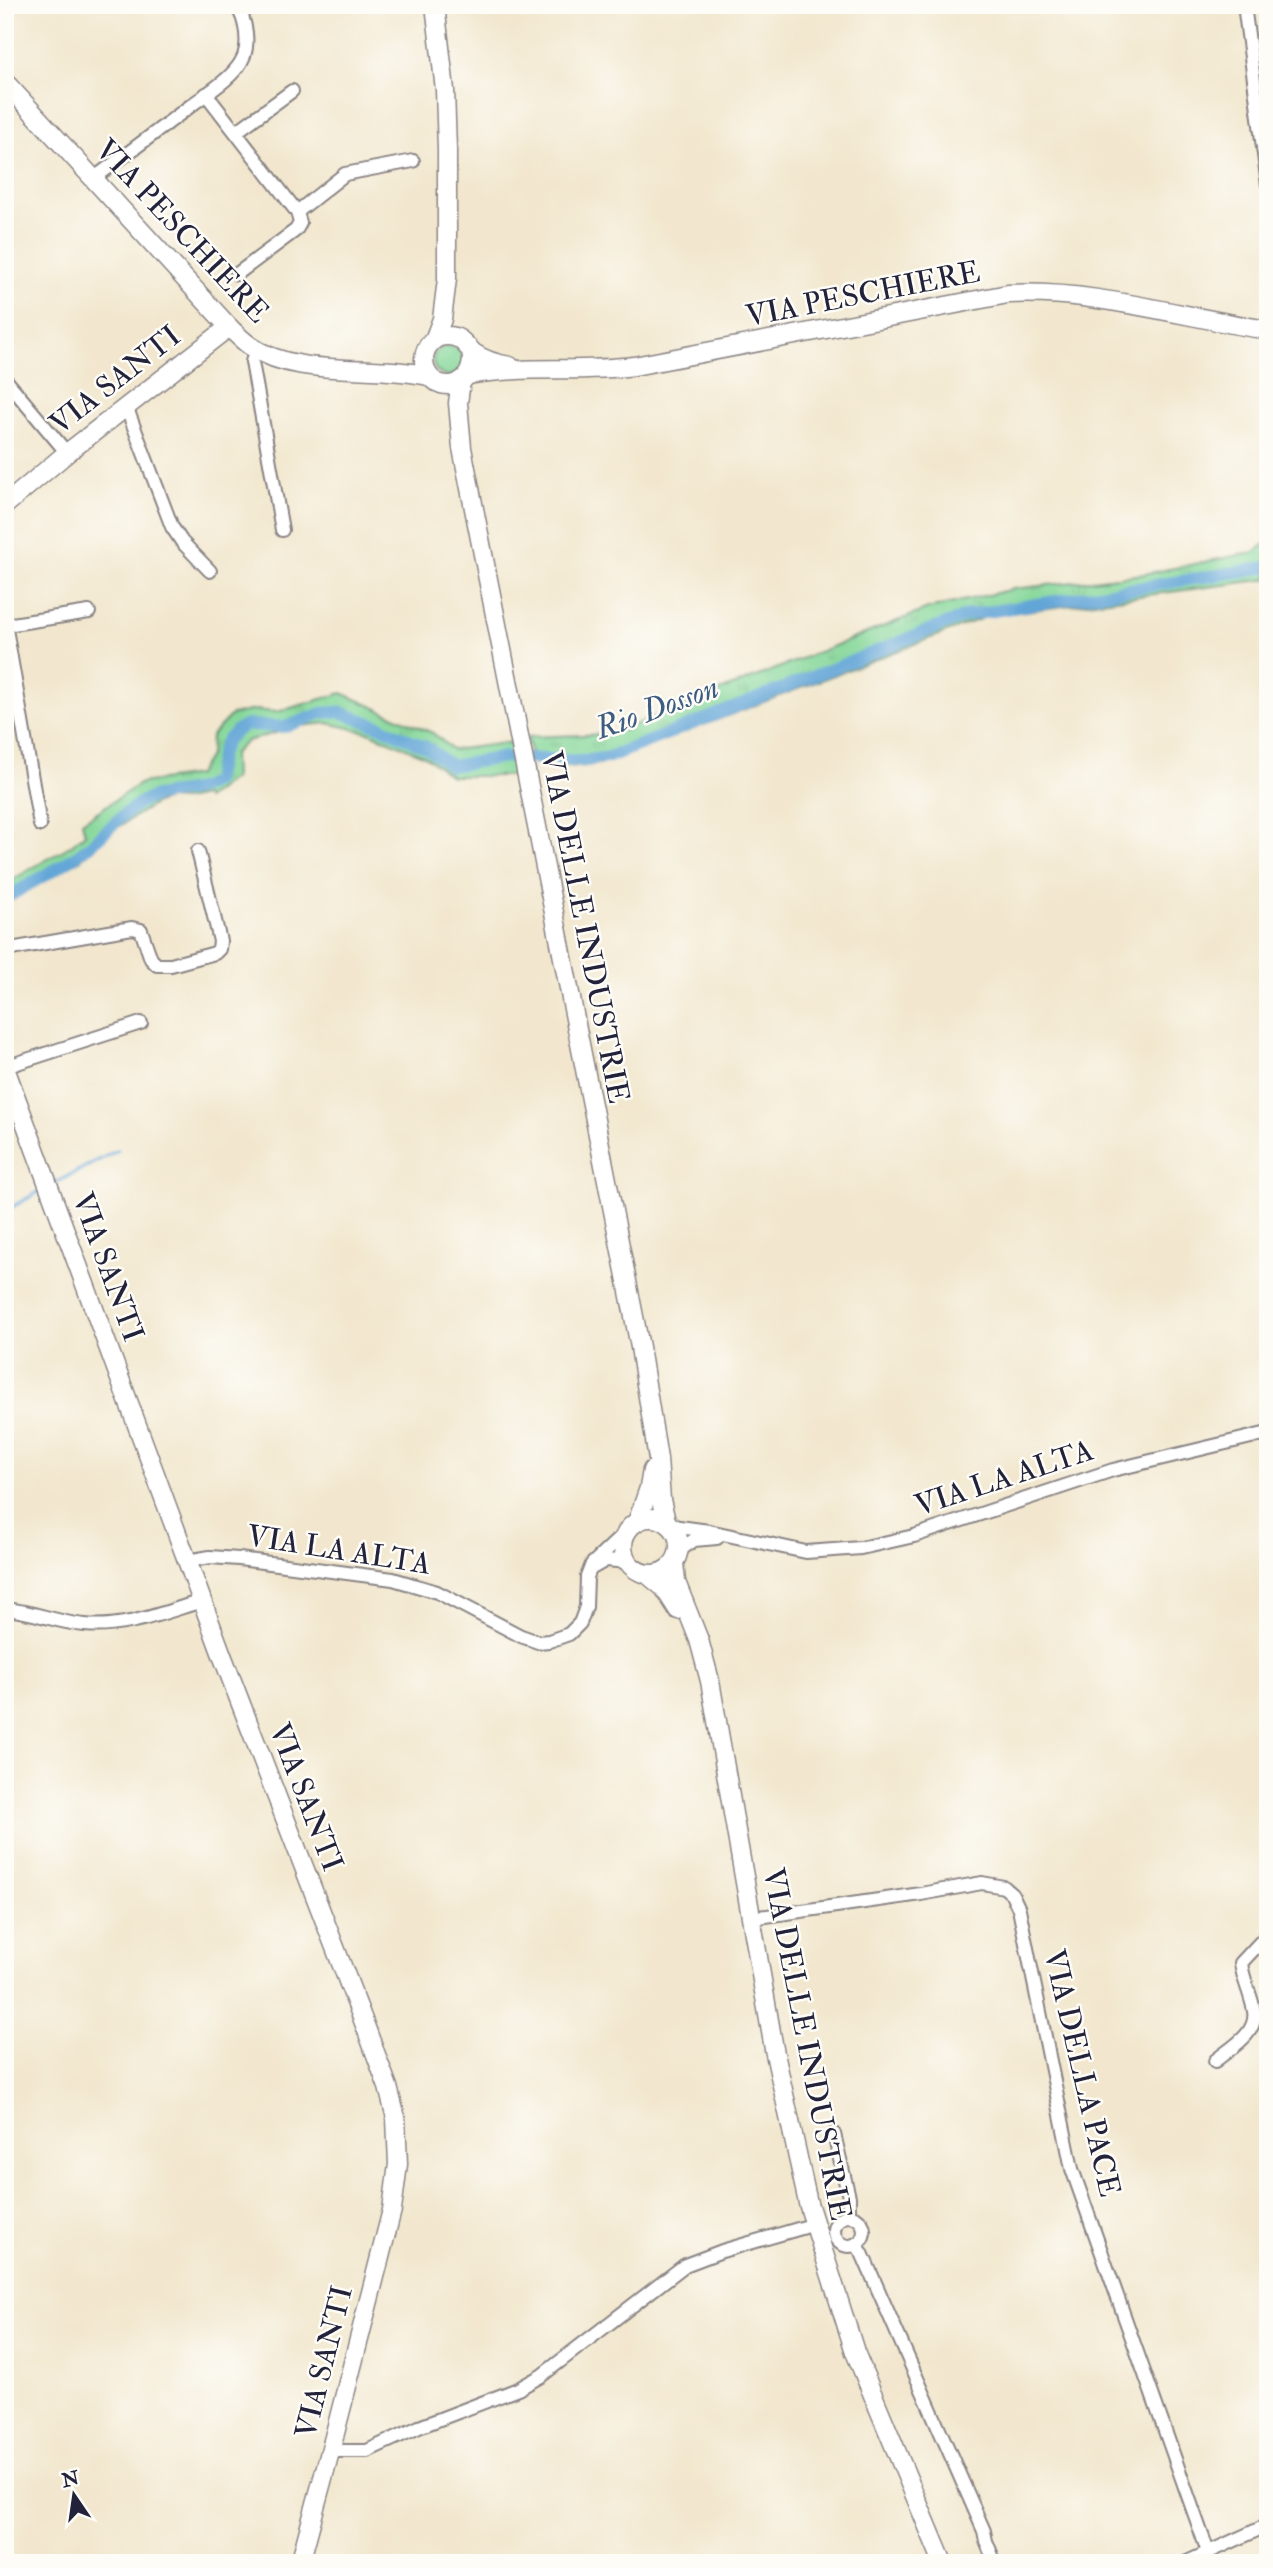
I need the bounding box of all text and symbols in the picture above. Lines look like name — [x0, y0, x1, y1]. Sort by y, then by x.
street label: VIA PESCHIERE — [87, 131, 277, 331]
street label: VIA PESCHIERE — [743, 253, 983, 335]
street label: VIA SANTI — [42, 317, 188, 443]
water label: Rio Dosson — [589, 667, 724, 749]
street label: VIA DELLE INDUSTRIE — [533, 748, 637, 1106]
street label: VIA SANTI — [64, 1187, 152, 1347]
street label: VIA LA ALTA — [910, 1432, 1098, 1524]
street label: VIA LA ALTA — [244, 1517, 434, 1583]
street label: VIA SANTI — [261, 1718, 351, 1876]
street label: VIA DELLE INDUSTRIE — [755, 1865, 859, 2223]
street label: VIA DELLA PACE — [1036, 1946, 1128, 2200]
street label: VIA SANTI — [287, 2282, 361, 2442]
north arrow — [38, 2460, 108, 2530]
text: N — [58, 2466, 82, 2493]

